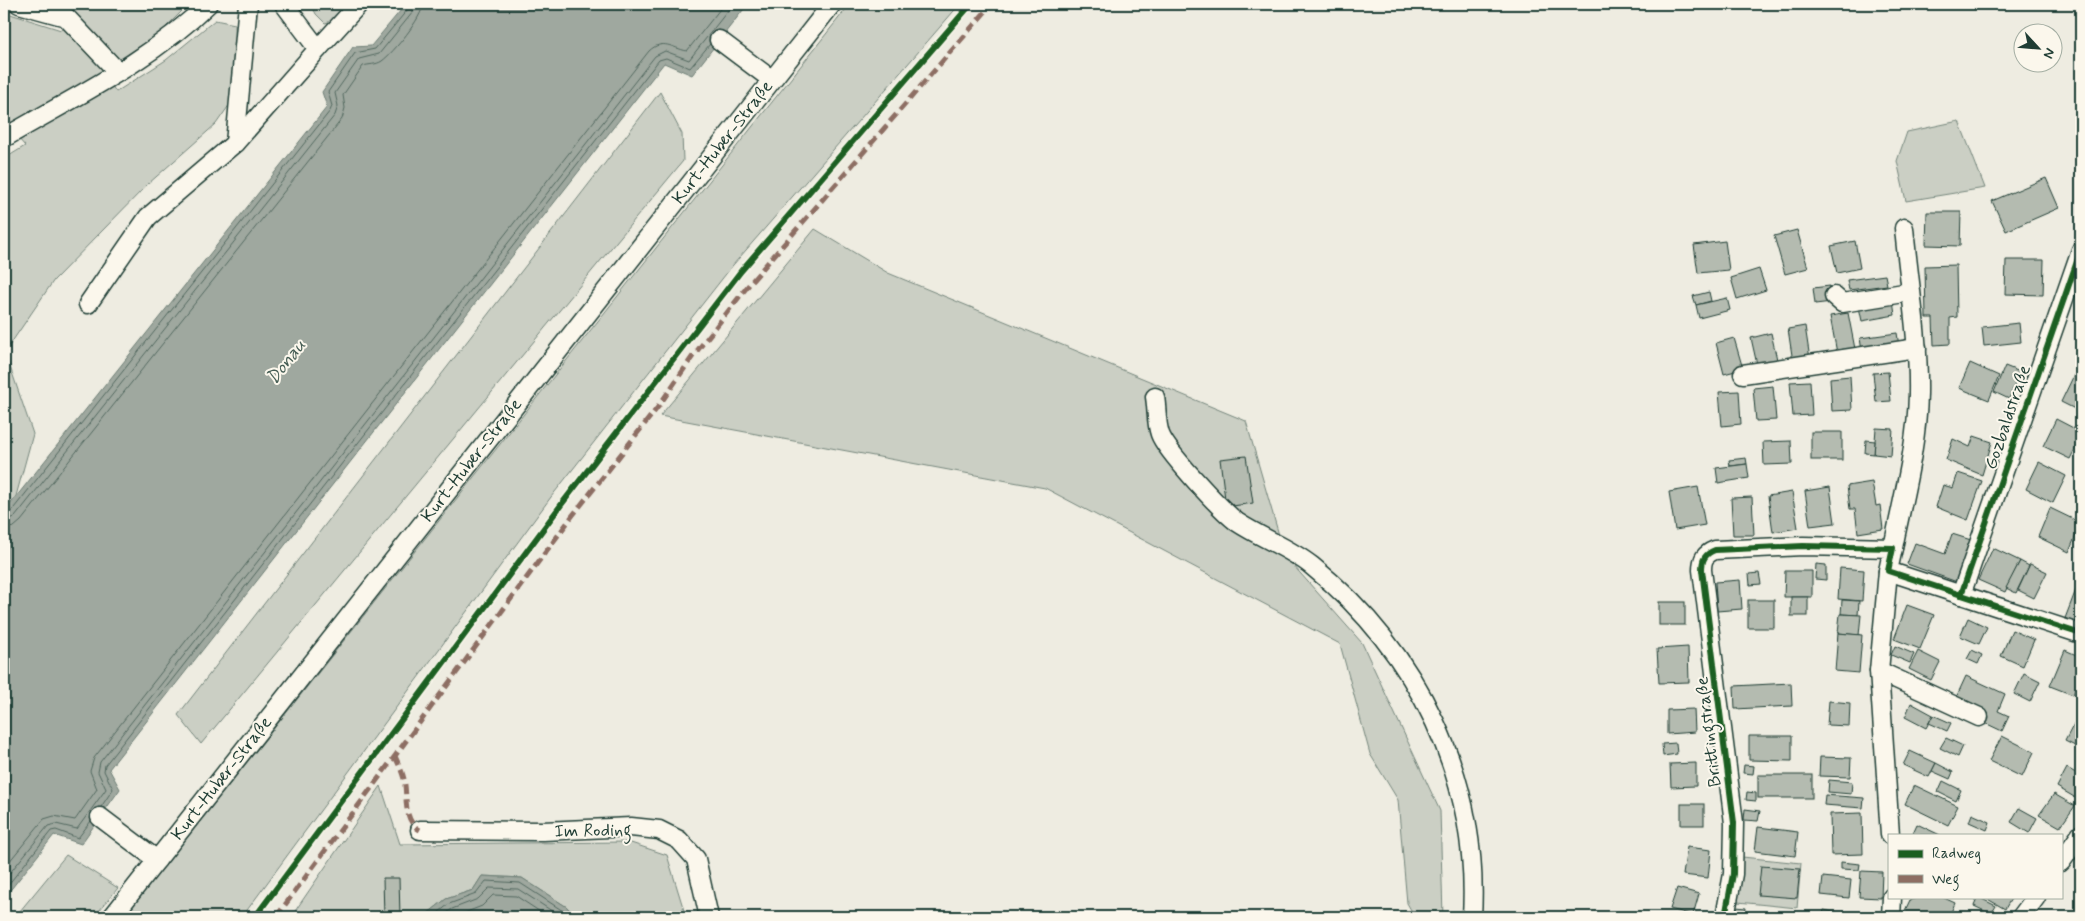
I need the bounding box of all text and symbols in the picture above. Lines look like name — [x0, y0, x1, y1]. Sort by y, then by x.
north arrow — [2012, 22, 2062, 72]
text: N — [2039, 45, 2059, 61]
street label: Kurt-Huber-Straße — [667, 75, 779, 210]
water label: Donau — [261, 334, 312, 390]
street label: Gozbaldstraße — [1979, 362, 2037, 473]
street label: Kurt-Huber-Straße — [416, 393, 528, 528]
street label: Brittingstraße — [1690, 675, 1730, 788]
street label: Kurt-Huber-Straße — [166, 711, 278, 846]
street label: Im Roding — [554, 818, 632, 846]
legend — [1888, 834, 2062, 898]
text: Radweg — [1932, 844, 1981, 864]
text: Weg — [1932, 870, 1959, 891]

